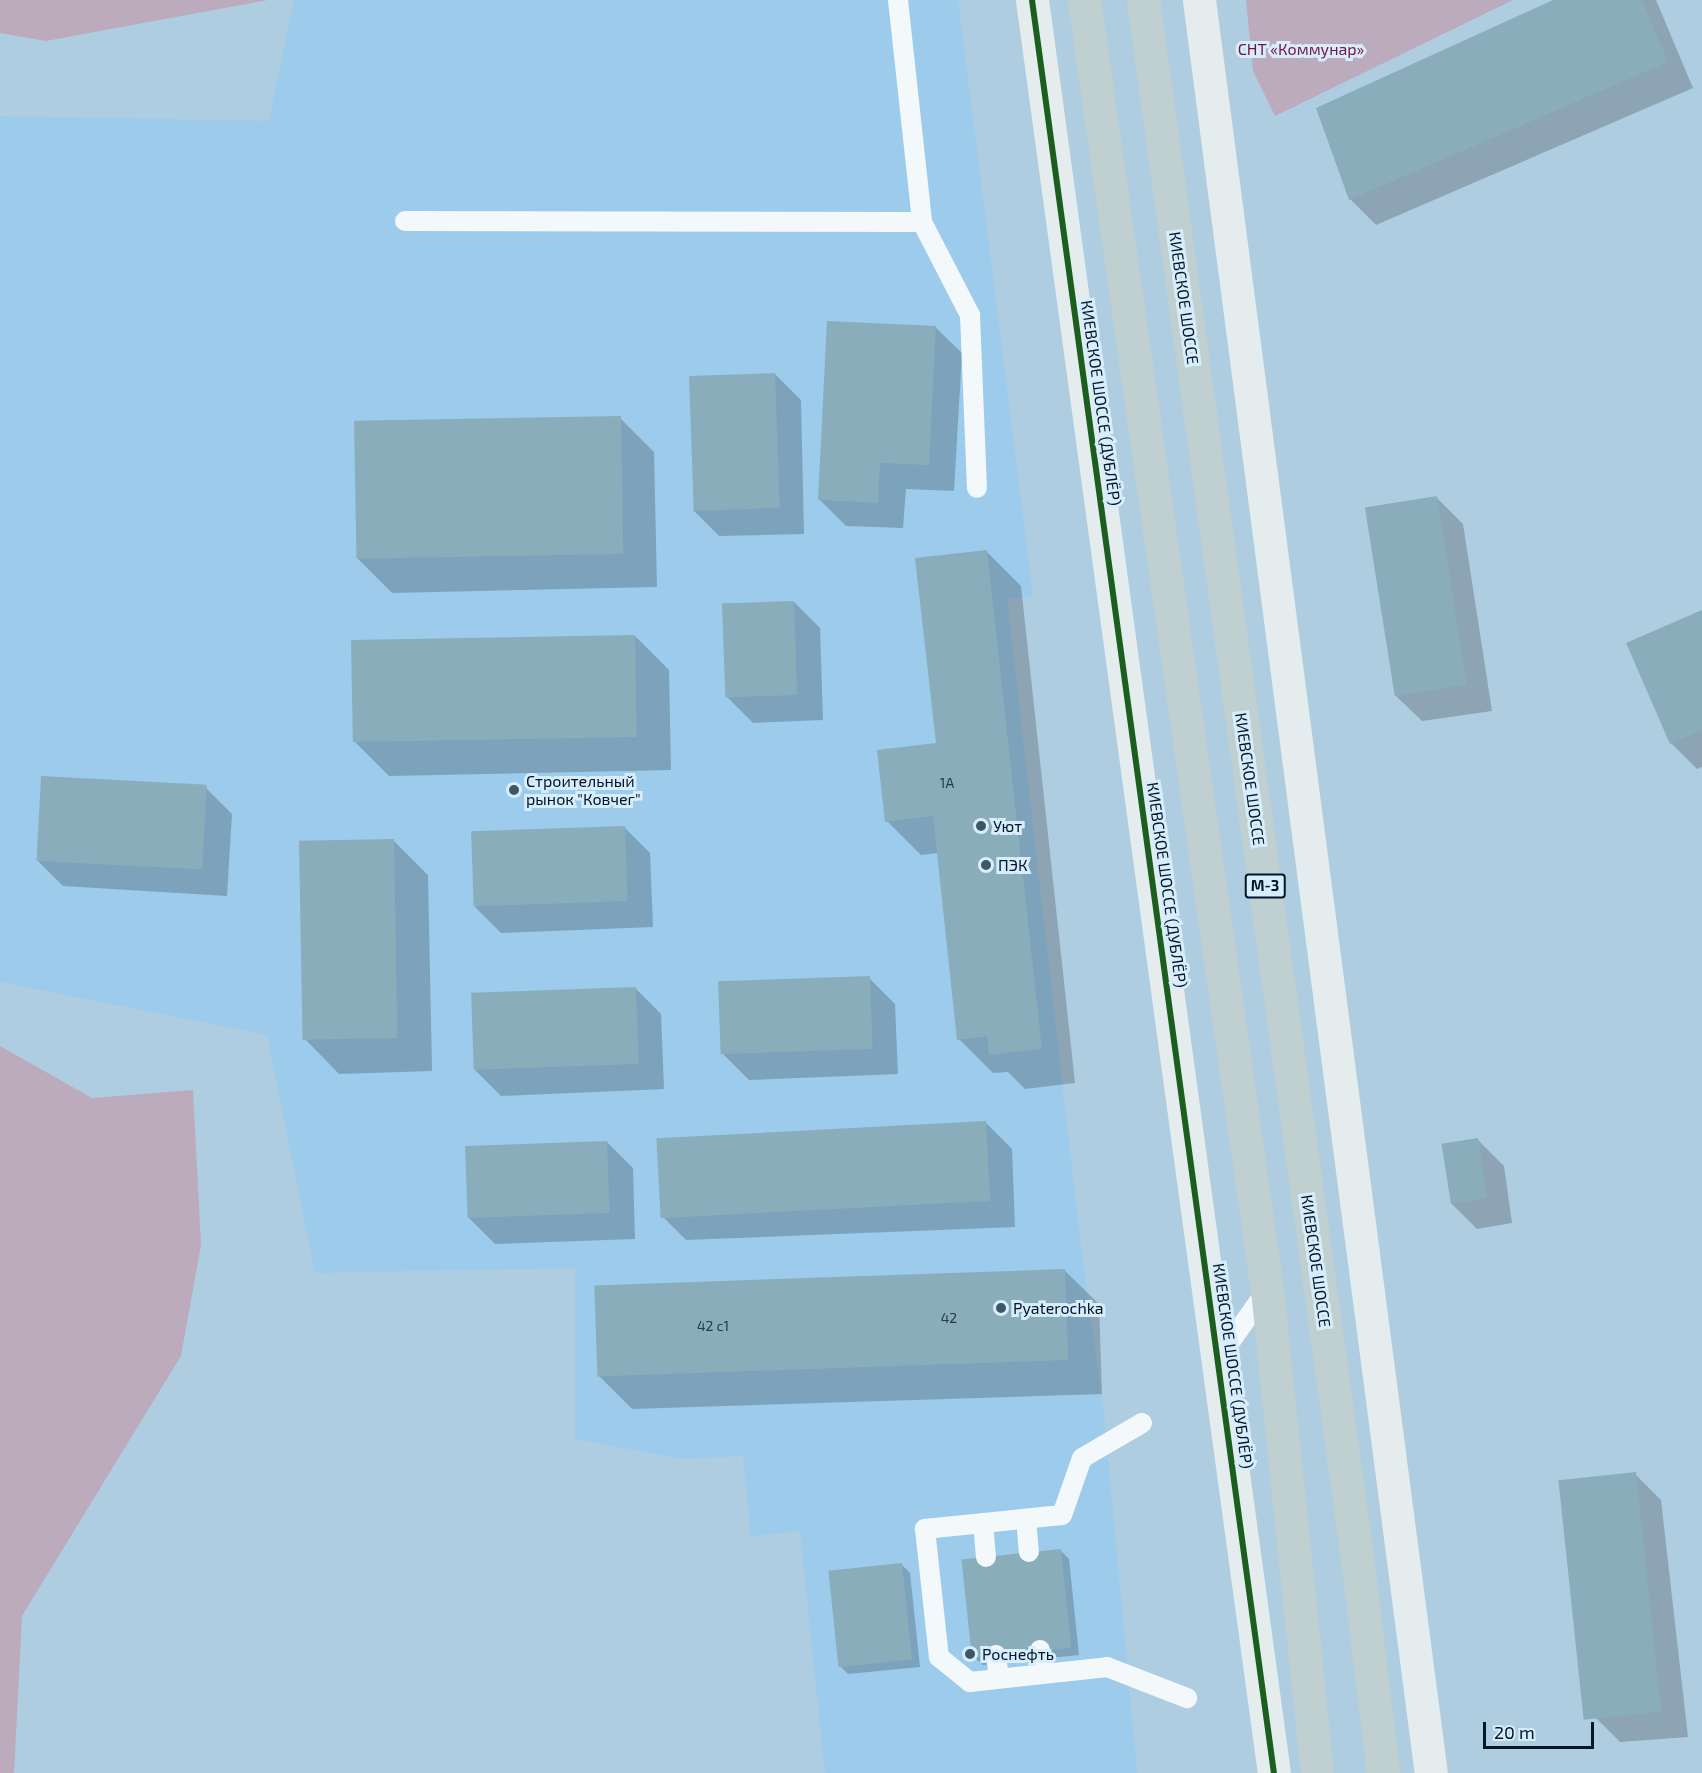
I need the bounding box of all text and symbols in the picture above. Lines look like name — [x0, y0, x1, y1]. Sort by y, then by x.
park label: СНТ «Коммунар» — [1238, 39, 1364, 59]
street label: КИЕВСКОЕ ШОССЕ — [1165, 230, 1203, 366]
street label: КИЕВСКОЕ ШОССЕ (ДУБЛЁР) — [1077, 299, 1125, 507]
street label: КИЕВСКОЕ ШОССЕ — [1231, 711, 1269, 847]
place label: Строительный рынок "Ковчег" — [526, 771, 641, 809]
house number: 1А — [940, 775, 954, 791]
street label: КИЕВСКОЕ ШОССЕ (ДУБЛЁР) — [1143, 781, 1191, 989]
marker: Строительный рынок "Ковчег" — [507, 783, 521, 797]
place label: Уют — [993, 816, 1022, 836]
marker: Уют — [974, 819, 988, 833]
place label: ПЭК — [998, 855, 1028, 875]
marker: ПЭК — [979, 858, 993, 872]
road number: М-3 — [1244, 874, 1286, 898]
street label: КИЕВСКОЕ ШОССЕ — [1297, 1193, 1335, 1329]
street label: КИЕВСКОЕ ШОССЕ (ДУБЛЁР) — [1209, 1262, 1257, 1470]
place label: Pyaterochka — [1013, 1298, 1104, 1318]
marker: Pyaterochka — [994, 1301, 1008, 1315]
house number: 42 — [941, 1310, 957, 1326]
house number: 42 с1 — [697, 1318, 729, 1334]
place label: Роснефть — [982, 1644, 1054, 1664]
marker: Роснефть — [963, 1647, 977, 1661]
scale bar — [1486, 1710, 1597, 1748]
text: 20 m — [1494, 1721, 1535, 1743]

